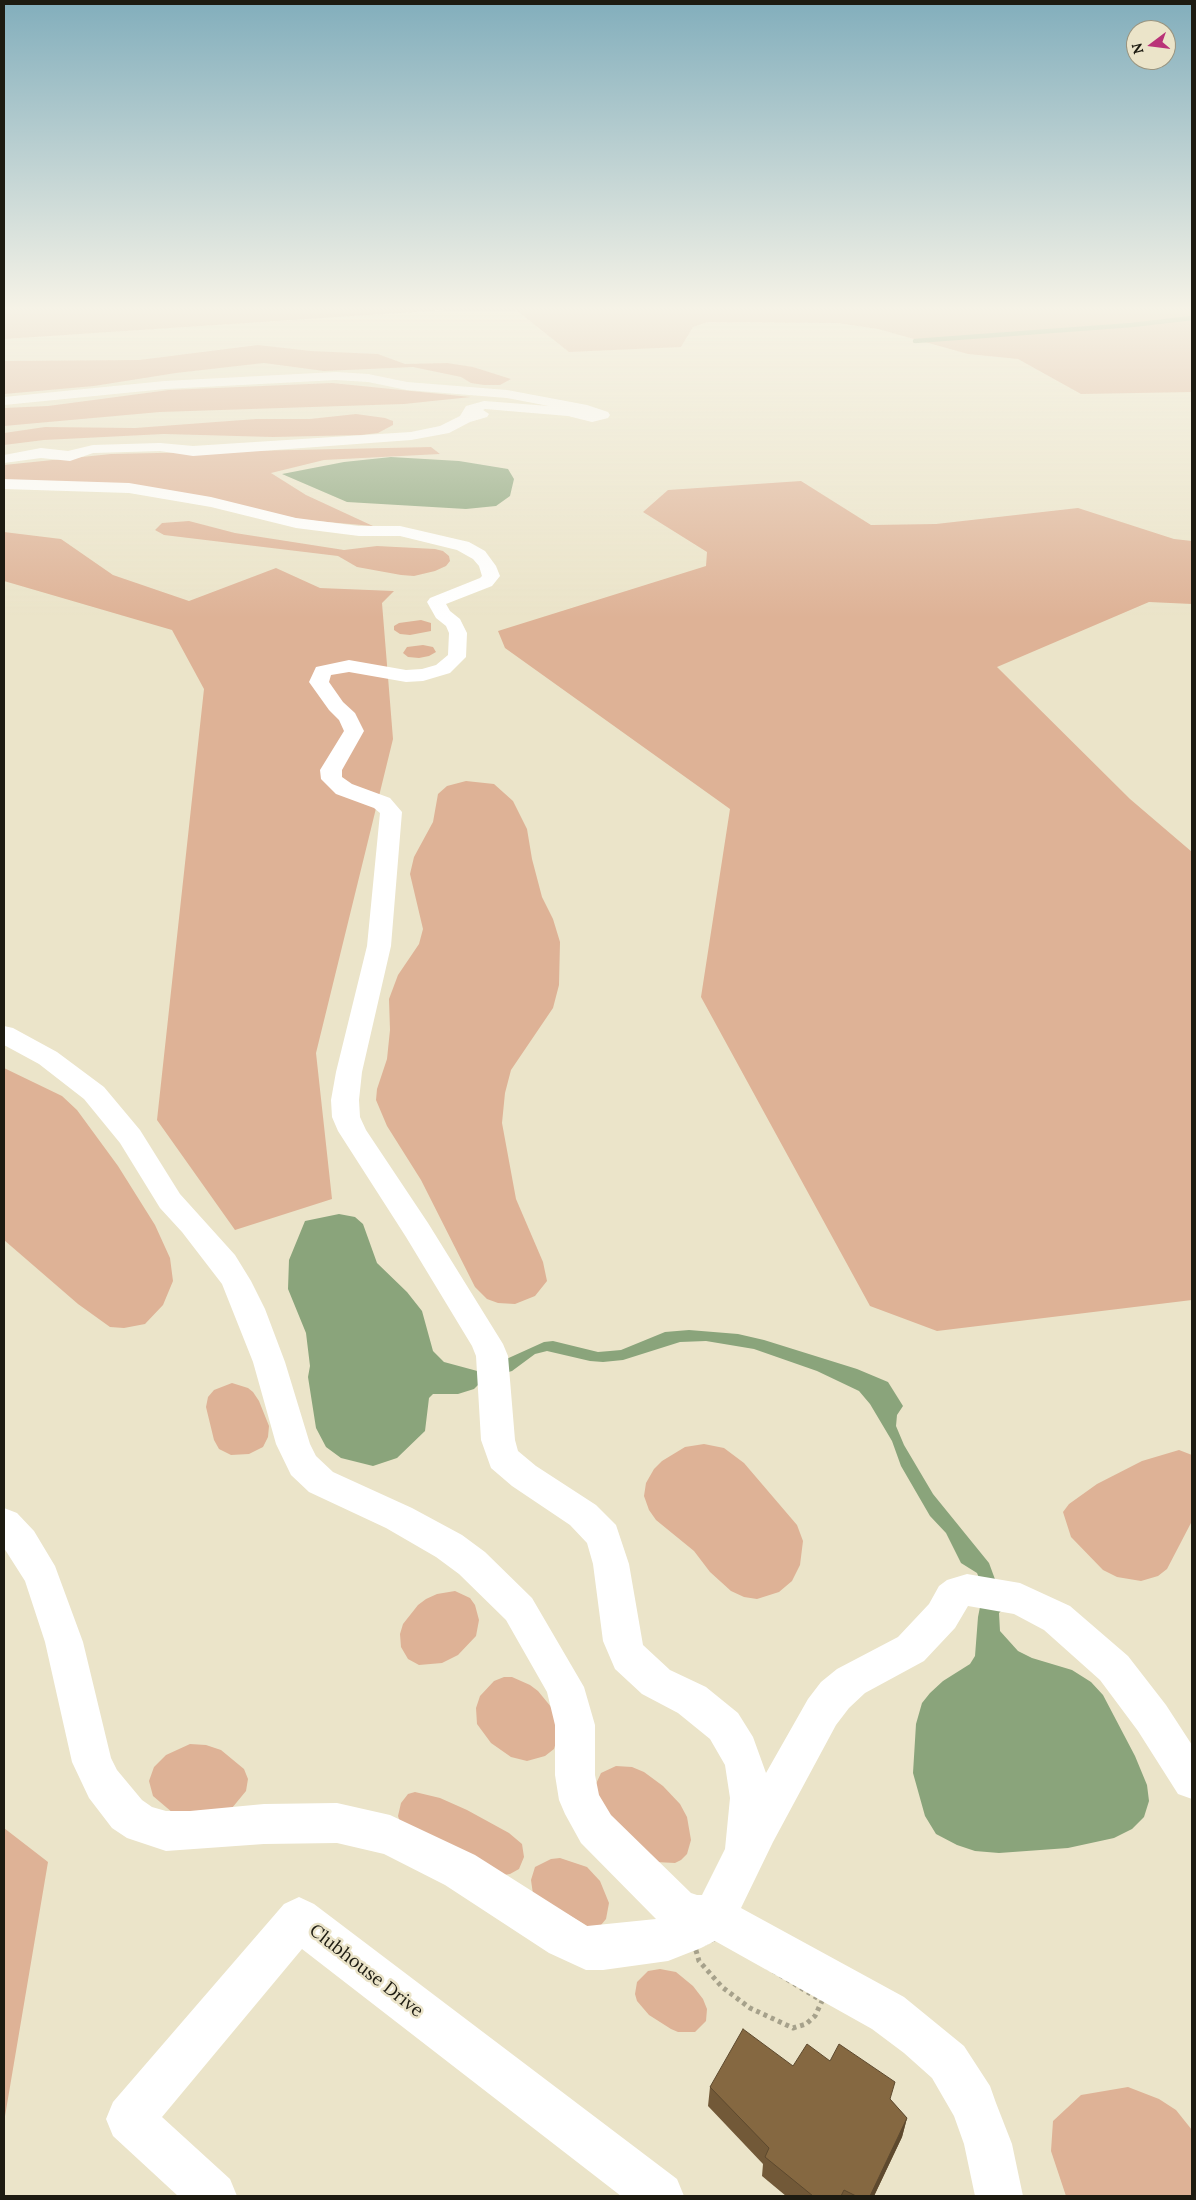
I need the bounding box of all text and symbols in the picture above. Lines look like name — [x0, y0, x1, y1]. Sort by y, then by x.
north arrow — [1126, 20, 1176, 70]
text: N — [1127, 41, 1148, 56]
street label: Clubhouse Drive — [305, 1920, 427, 2022]

